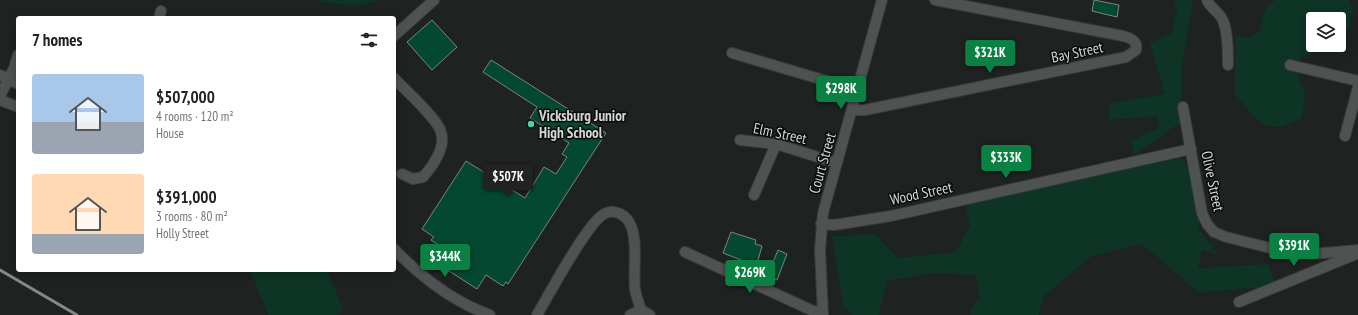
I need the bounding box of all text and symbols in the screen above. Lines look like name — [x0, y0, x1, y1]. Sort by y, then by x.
map controls — [1306, 12, 1346, 52]
button: layers — [1306, 12, 1346, 52]
text: 7 homes — [32, 29, 83, 51]
icon: filters — [358, 29, 380, 51]
street label: Bay Street — [1049, 37, 1105, 67]
pin: $321K — [962, 40, 1018, 74]
text: $321K — [974, 44, 1006, 61]
pin: $298K — [813, 76, 869, 110]
text: $298K — [825, 80, 857, 97]
text: $507,000 — [156, 86, 215, 108]
icon: home — [64, 90, 112, 138]
place label: Vicksburg Junior High School — [538, 106, 627, 142]
text: 4 rooms · 120 m² — [156, 108, 234, 125]
street label: Elm Street — [752, 118, 808, 148]
marker: Vicksburg Junior High School — [526, 119, 536, 129]
text: House — [156, 125, 184, 142]
street label: Court Street — [804, 130, 840, 196]
pin: $333K — [978, 145, 1034, 179]
text: $333K — [990, 149, 1022, 166]
street label: Olive Street — [1197, 149, 1229, 213]
pin: $507K — [480, 164, 536, 198]
text: $507K — [492, 168, 524, 185]
street label: Wood Street — [888, 177, 954, 209]
text: $391,000 — [156, 186, 217, 208]
icon: home — [64, 190, 112, 238]
text: 3 rooms · 80 m² — [156, 208, 228, 225]
text: Holly Street — [156, 225, 209, 242]
pin: $391K — [1266, 233, 1322, 267]
text: $391K — [1278, 237, 1310, 254]
pin: $344K — [417, 244, 473, 278]
text: $344K — [429, 248, 461, 265]
pin: $269K — [722, 260, 778, 294]
text: $269K — [734, 264, 766, 281]

